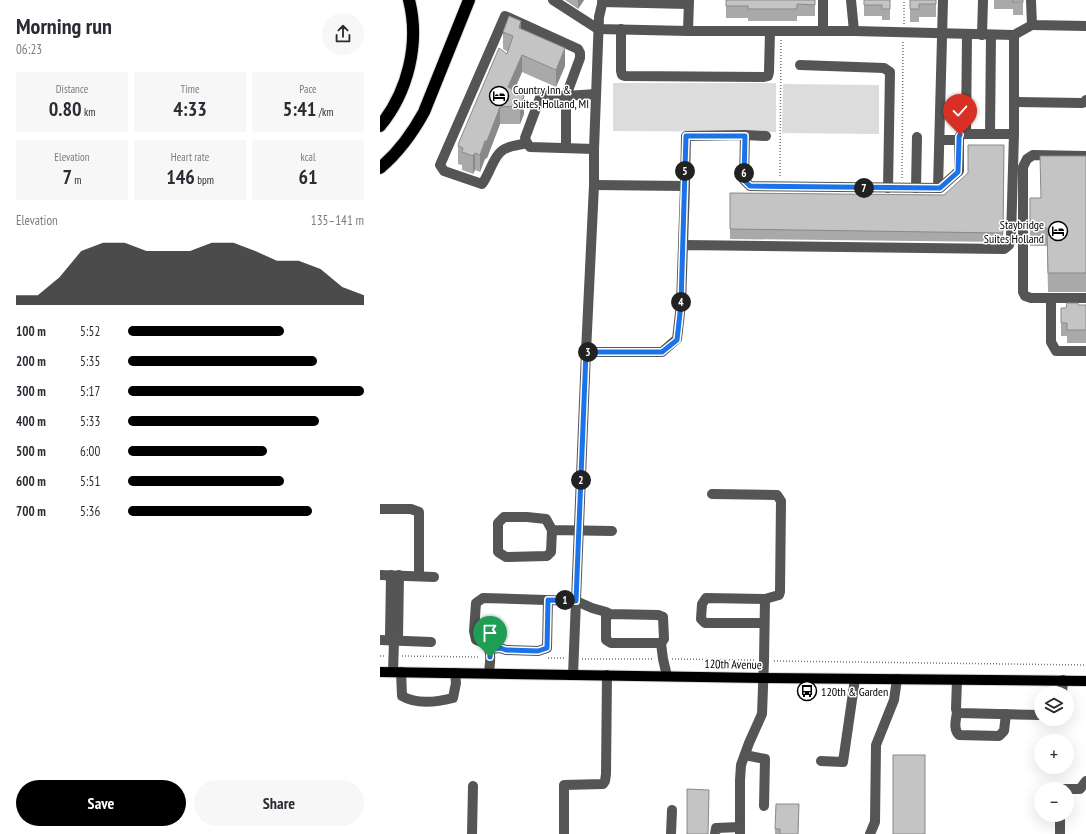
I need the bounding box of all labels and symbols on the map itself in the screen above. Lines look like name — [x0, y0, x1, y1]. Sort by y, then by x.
place label: Country Inn & Suites, Holland, MI — [513, 82, 589, 111]
hotel icon: Country Inn & Suites, Holland, MI — [488, 85, 510, 107]
pin — [943, 94, 977, 135]
pin: 5 — [675, 161, 695, 181]
pin: 6 — [734, 163, 754, 183]
pin: 7 — [854, 178, 874, 198]
place label: Staybridge Suites Holland — [984, 217, 1044, 246]
hotel icon: Staybridge Suites Holland — [1047, 220, 1069, 242]
pin: 4 — [671, 292, 691, 312]
pin: 3 — [578, 342, 598, 362]
pin: 2 — [571, 470, 591, 490]
pin: 1 — [555, 590, 575, 610]
pin — [473, 616, 507, 657]
street label: 120th Avenue — [704, 656, 762, 672]
bus stop icon: 120th & Garden — [796, 680, 818, 702]
place label: 120th & Garden — [821, 684, 888, 699]

